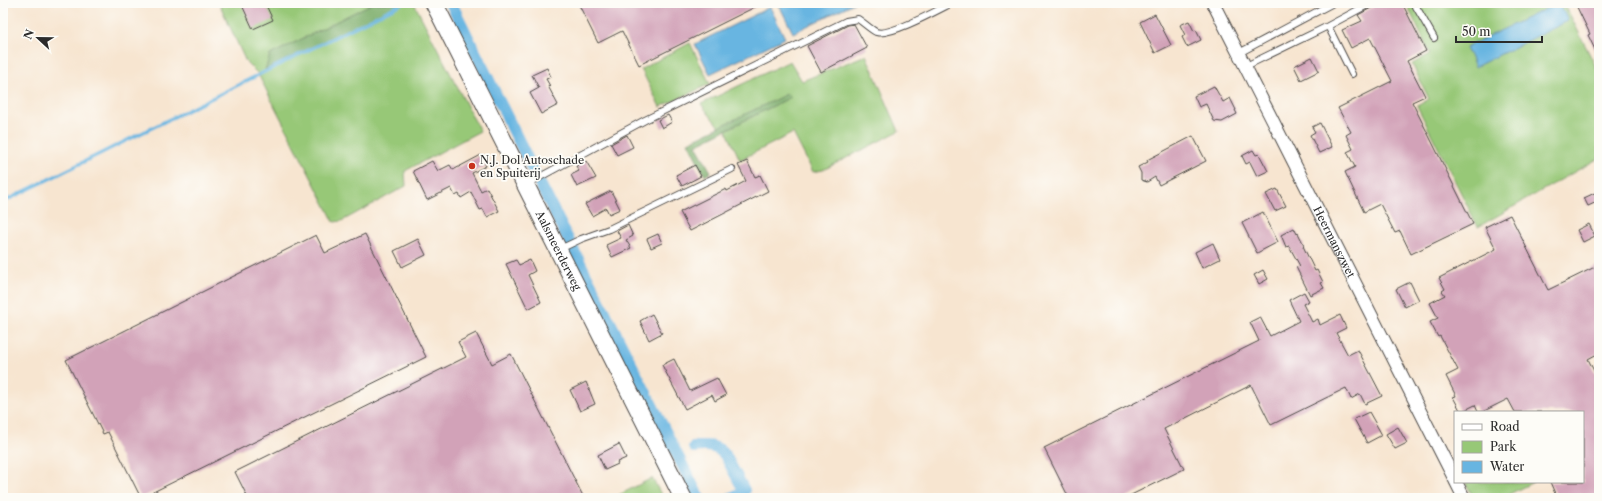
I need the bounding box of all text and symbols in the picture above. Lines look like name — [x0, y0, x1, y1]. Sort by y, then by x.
north arrow — [18, 18, 58, 58]
scale bar — [1456, 18, 1542, 44]
text: 50 m — [1462, 24, 1491, 39]
text: N — [20, 27, 37, 41]
place label: N.J. Dol Autoschade en Spuiterij — [480, 153, 584, 180]
marker: N.J. Dol Autoschade en Spuiterij — [467, 161, 477, 171]
street label: Heermanszwet — [1310, 204, 1358, 280]
street label: Aalsmeerderweg — [532, 207, 584, 293]
legend — [1454, 411, 1584, 483]
text: Road — [1490, 419, 1520, 434]
text: Park — [1490, 439, 1517, 454]
text: Water — [1489, 459, 1524, 474]

